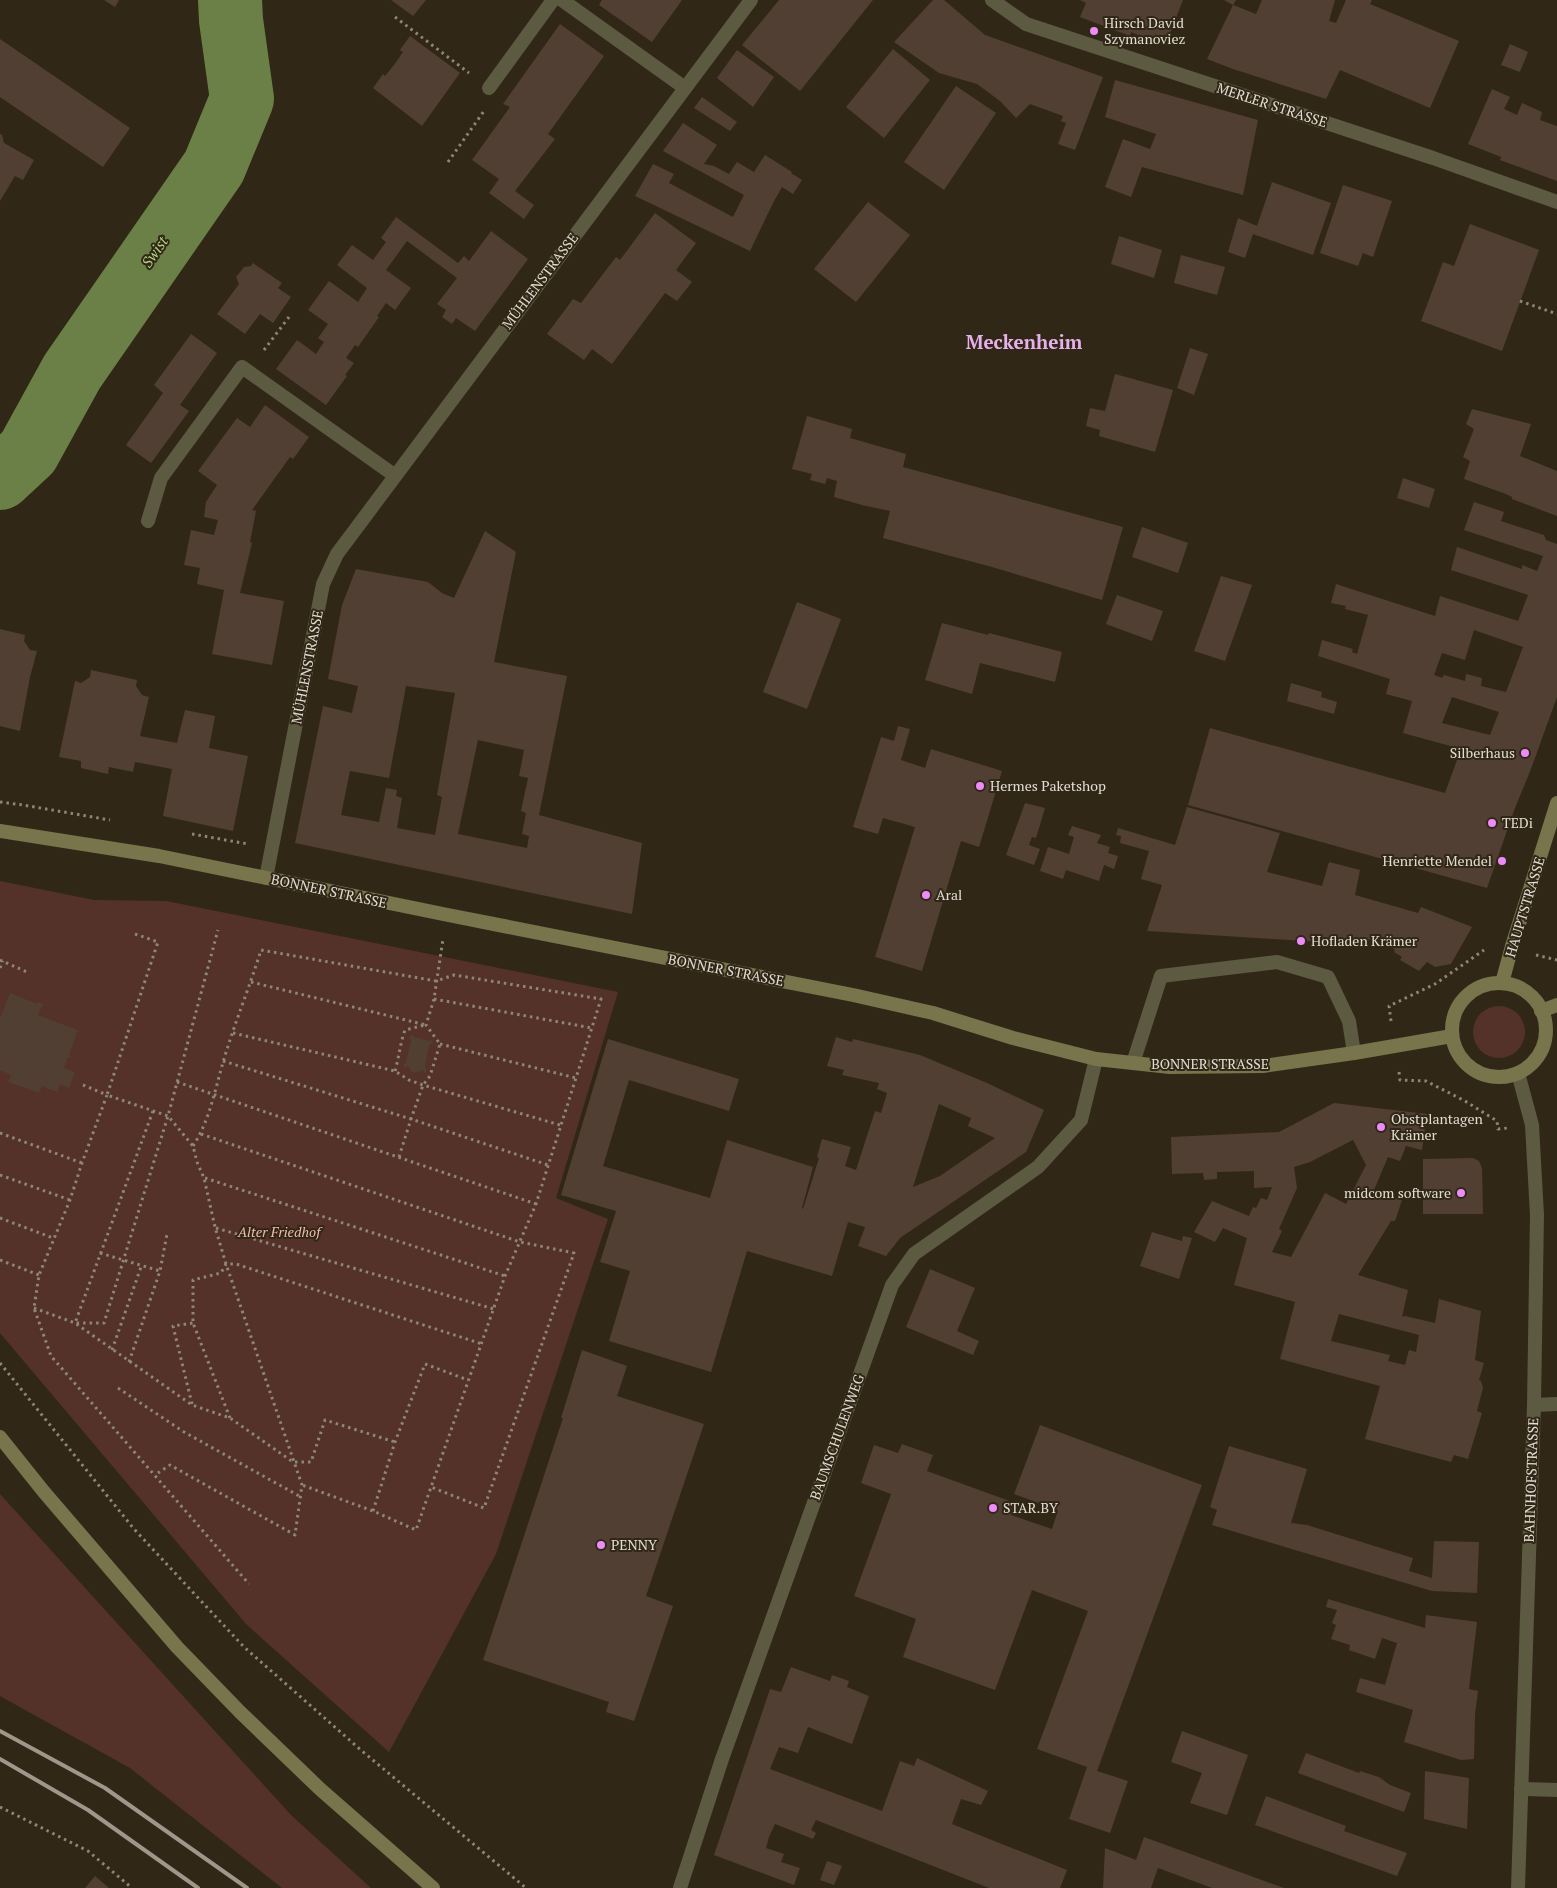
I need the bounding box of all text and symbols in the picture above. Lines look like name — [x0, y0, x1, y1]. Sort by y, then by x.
place label: Hirsch David Szymanoviez — [1104, 13, 1185, 48]
marker: Hirsch David Szymanoviez — [1088, 25, 1100, 37]
street label: MERLER STRASSE — [1214, 78, 1330, 131]
street label: MÜHLENSTRASSE — [497, 229, 582, 333]
water label: Swist — [136, 231, 173, 271]
district label: Meckenheim — [966, 329, 1083, 354]
street label: MÜHLENSTRASSE — [286, 608, 327, 725]
place label: Silberhaus — [1450, 743, 1515, 762]
marker: Silberhaus — [1519, 747, 1531, 759]
place label: Hermes Paketshop — [990, 776, 1106, 795]
marker: Hermes Paketshop — [974, 780, 986, 792]
place label: TEDi — [1502, 813, 1533, 832]
marker: TEDi — [1486, 817, 1498, 829]
place label: Henriette Mendel — [1382, 851, 1492, 870]
street label: HAUPTSTRASSE — [1500, 854, 1549, 959]
marker: Henriette Mendel — [1496, 855, 1508, 867]
street label: BONNER STRASSE — [270, 869, 389, 912]
place label: Aral — [936, 885, 962, 904]
marker: Aral — [920, 889, 932, 901]
place label: Hofladen Krämer — [1311, 931, 1418, 950]
marker: Hofladen Krämer — [1295, 935, 1307, 947]
street label: BONNER STRASSE — [666, 949, 786, 990]
street label: BONNER STRASSE — [1151, 1054, 1269, 1073]
place label: Obstplantagen Krämer — [1391, 1109, 1483, 1144]
marker: Obstplantagen Krämer — [1375, 1121, 1387, 1133]
place label: midcom software — [1344, 1183, 1451, 1202]
marker: midcom software — [1455, 1187, 1467, 1199]
park label: Alter Friedhof — [237, 1222, 323, 1241]
street label: BAUMSCHULENWEG — [805, 1371, 868, 1502]
street label: BAHNHOFSTRASSE — [1519, 1417, 1542, 1543]
place label: STAR.BY — [1003, 1498, 1059, 1517]
marker: STAR.BY — [987, 1502, 999, 1514]
place label: PENNY — [611, 1535, 658, 1554]
marker: PENNY — [595, 1539, 607, 1551]

